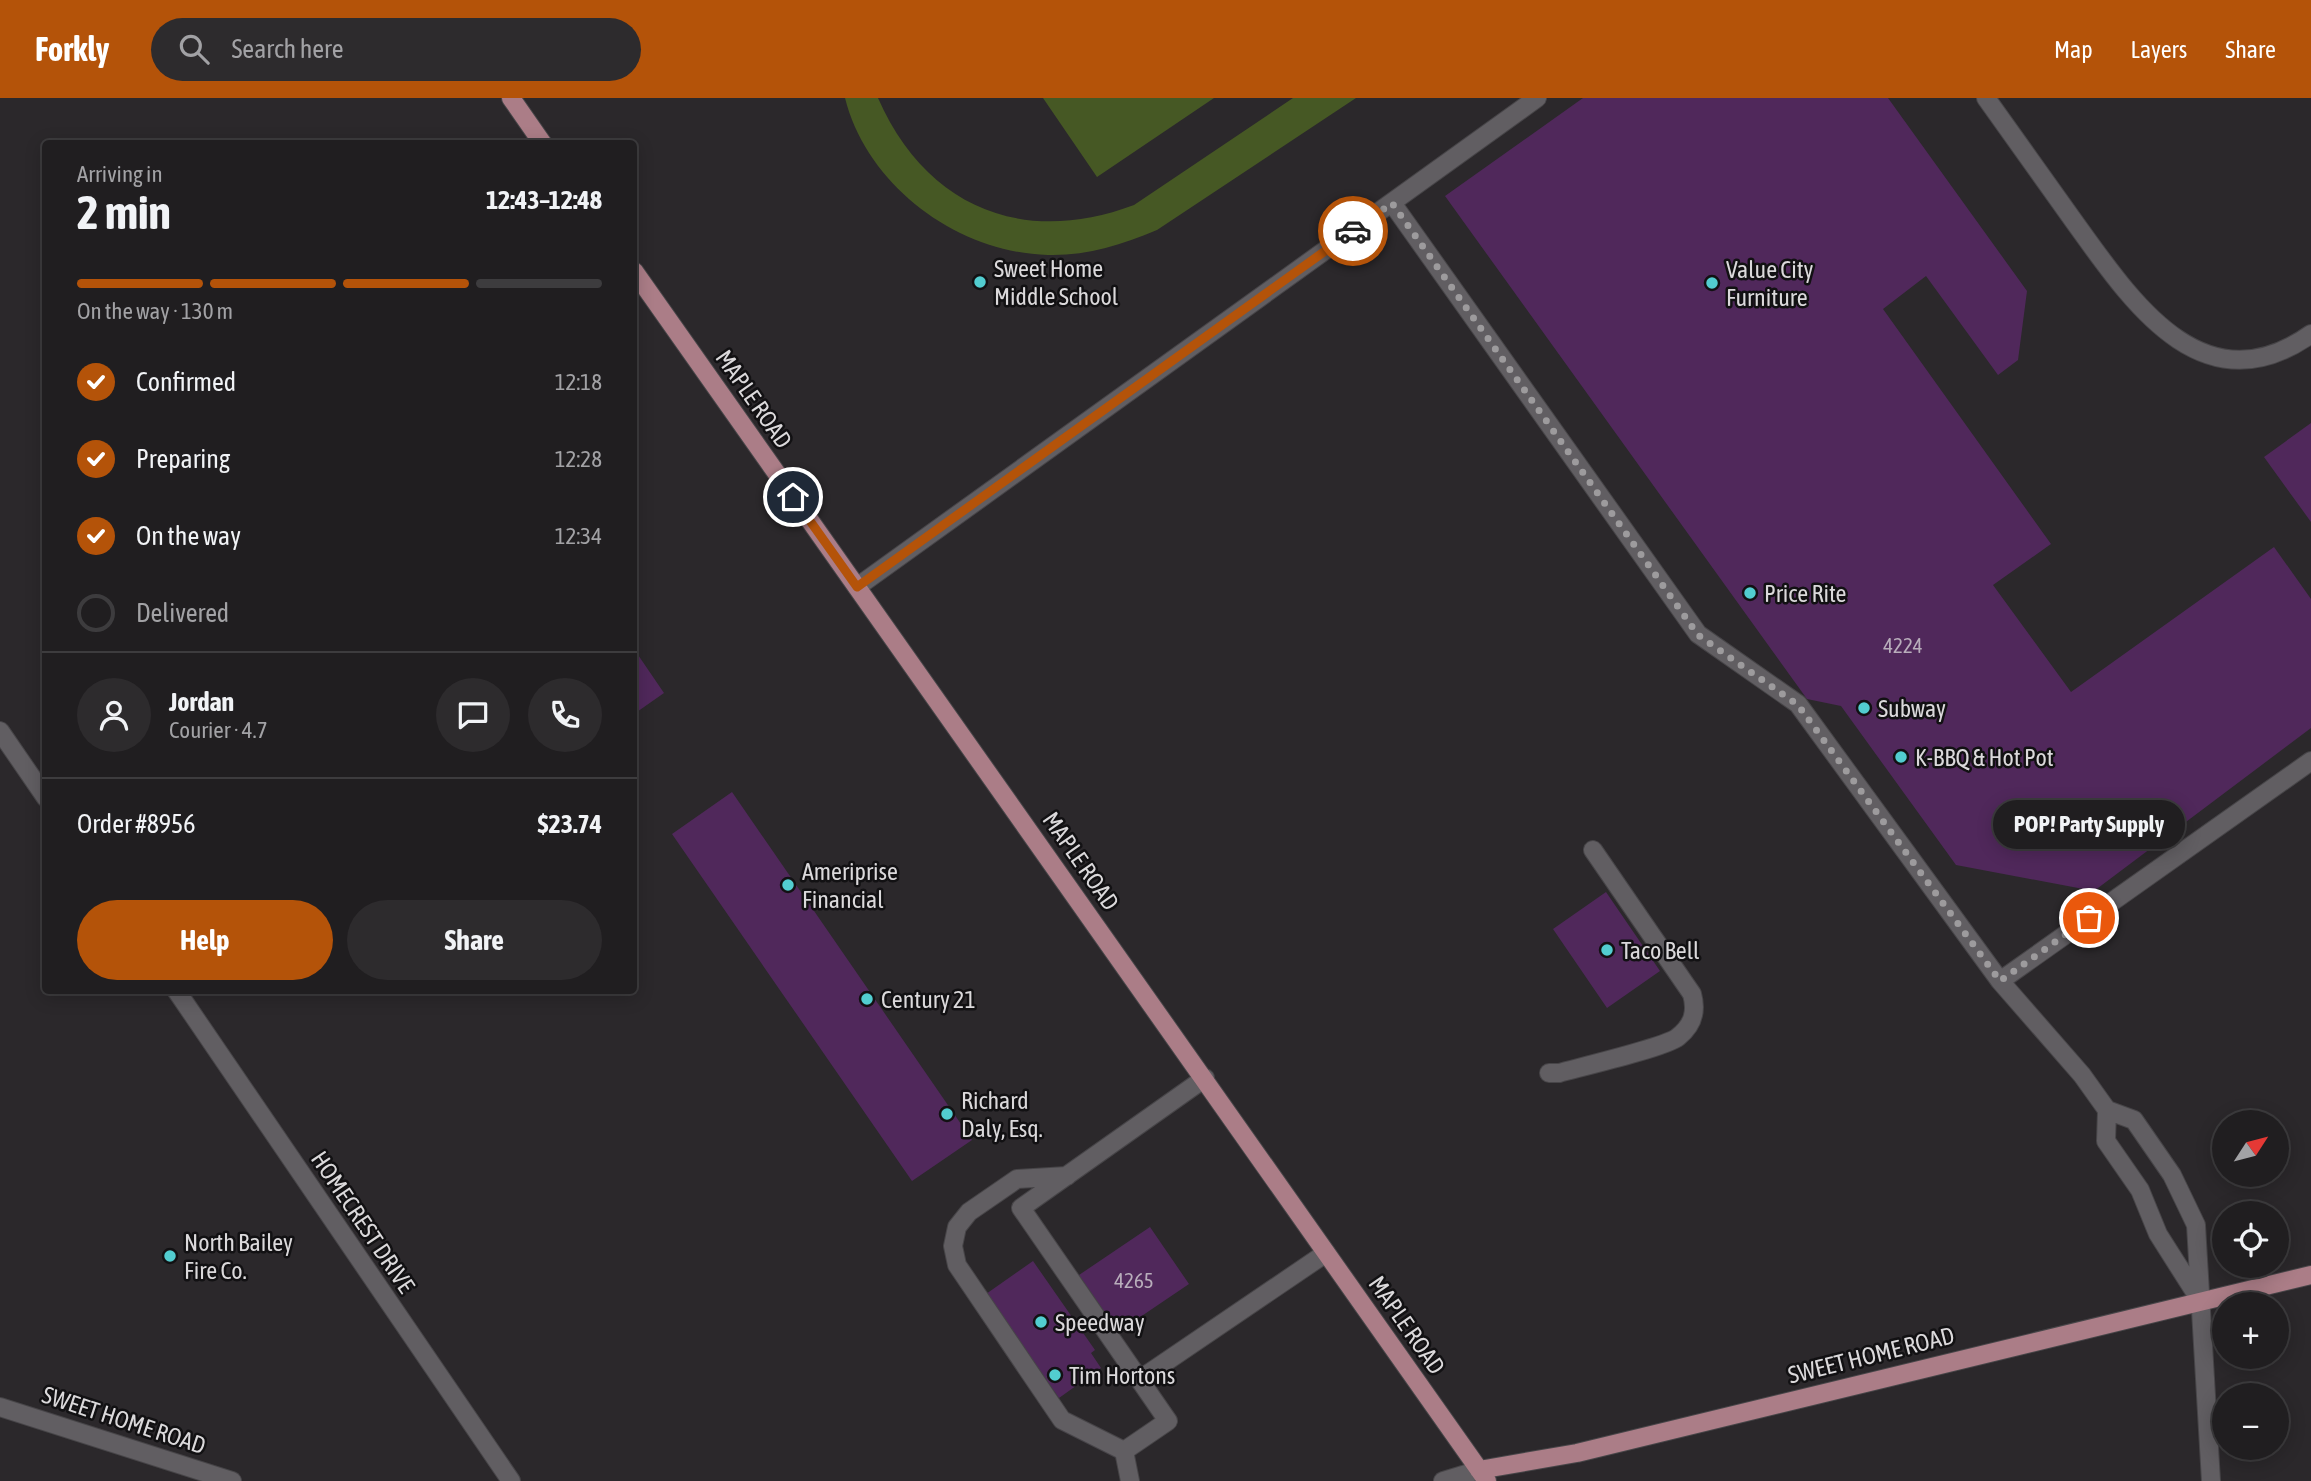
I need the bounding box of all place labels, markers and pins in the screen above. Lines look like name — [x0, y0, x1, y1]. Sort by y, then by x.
place label: Sweet Home Middle School — [994, 255, 1119, 310]
place label: Value City Furniture — [1726, 256, 1814, 311]
marker: Sweet Home Middle School — [972, 274, 988, 290]
marker: Value City Furniture — [1704, 275, 1720, 291]
pin — [763, 467, 823, 527]
place label: Price Rite — [1764, 580, 1847, 607]
marker: Price Rite — [1742, 585, 1758, 601]
place label: Subway — [1878, 695, 1946, 722]
marker: Subway — [1856, 700, 1872, 716]
place label: K-BBQ & Hot Pot — [1915, 744, 2054, 771]
marker: K-BBQ & Hot Pot — [1893, 749, 1909, 765]
callout: POP! Party Supply — [1993, 799, 2185, 848]
place label: Ameriprise Financial — [802, 858, 898, 913]
marker: Ameriprise Financial — [780, 877, 796, 893]
pin — [2059, 888, 2119, 948]
place label: Taco Bell — [1621, 937, 1700, 964]
marker: Taco Bell — [1599, 942, 1615, 958]
place label: Century 21 — [881, 986, 976, 1013]
marker: Century 21 — [859, 991, 875, 1007]
place label: Richard Daly, Esq. — [961, 1087, 1043, 1142]
marker: Richard Daly, Esq. — [939, 1106, 955, 1122]
place label: North Bailey Fire Co. — [184, 1229, 293, 1284]
marker: North Bailey Fire Co. — [162, 1248, 178, 1264]
place label: Speedway — [1055, 1309, 1145, 1336]
marker: Speedway — [1033, 1314, 1049, 1330]
place label: Tim Hortons — [1069, 1362, 1175, 1389]
marker: Tim Hortons — [1047, 1367, 1063, 1383]

